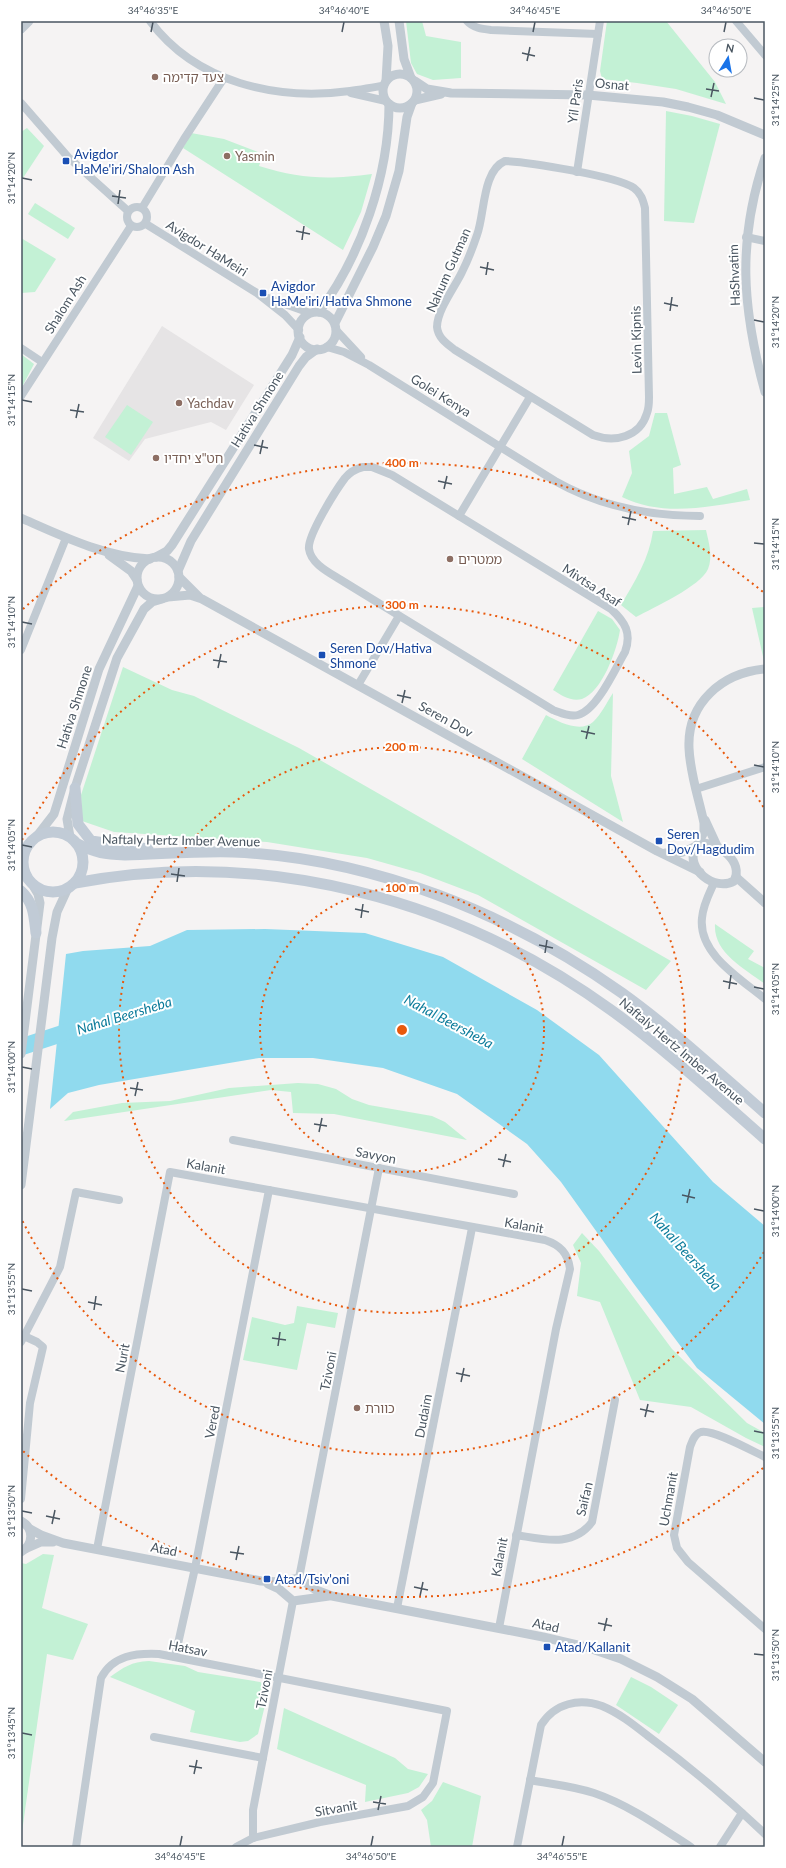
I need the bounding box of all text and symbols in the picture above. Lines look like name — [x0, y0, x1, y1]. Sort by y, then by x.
text: 34°46'35"E — [128, 4, 178, 16]
text: 34°46'40"E — [319, 4, 369, 16]
text: 34°46'45"E — [510, 4, 560, 16]
text: 34°46'50"E — [701, 4, 751, 16]
north arrow — [708, 38, 748, 78]
text: N — [725, 41, 735, 55]
place label: צעד קדימה — [163, 69, 224, 85]
marker: צעד קדימה — [150, 72, 160, 82]
text: 31°14'25"N — [769, 74, 781, 126]
street label: Osnat — [594, 75, 630, 93]
street label: Yil Paris — [564, 77, 586, 124]
place label: Avigdor HaMe'iri/Shalom Ash — [74, 146, 194, 177]
place label: Yasmin — [235, 148, 275, 164]
marker: Yasmin — [222, 151, 232, 161]
text: 31°14'20"N — [5, 152, 17, 204]
marker: Avigdor HaMe'iri/Shalom Ash — [61, 156, 71, 166]
street label: Avigdor HaMeiri — [163, 217, 251, 279]
street label: Nahum Gutman — [422, 225, 474, 315]
street label: HaShvatim — [725, 244, 743, 306]
street label: Shalom Ash — [41, 272, 89, 336]
place label: Avigdor HaMe'iri/Hativa Shmone — [271, 278, 412, 309]
marker: Avigdor HaMe'iri/Hativa Shmone — [258, 288, 268, 298]
text: 31°14'20"N — [769, 296, 781, 348]
street label: Levin Kipnis — [627, 305, 645, 374]
street label: Hativa Shmone — [227, 368, 287, 450]
street label: Golei Kenya — [408, 370, 474, 420]
text: 31°14'15"N — [5, 374, 17, 426]
place label: Yachdav — [187, 395, 234, 411]
marker: Yachdav — [174, 398, 184, 408]
place label: חט"צ יחדיו — [164, 450, 223, 466]
marker: חט"צ יחדיו — [151, 453, 161, 463]
text: 400 m — [385, 455, 419, 470]
text: 31°14'15"N — [769, 518, 781, 570]
place label: ממטרים — [458, 551, 503, 567]
marker: ממטרים — [445, 554, 455, 564]
street label: Mivtsa Asaf — [560, 560, 625, 610]
text: 31°14'10"N — [5, 596, 17, 648]
text: 300 m — [385, 597, 419, 612]
place label: Seren Dov/Hativa Shmone — [330, 640, 432, 671]
marker: Seren Dov/Hativa Shmone — [317, 650, 327, 660]
street label: Hativa Shmone — [53, 663, 95, 751]
street label: Seren Dov — [416, 698, 476, 741]
text: 200 m — [385, 739, 419, 754]
text: 31°14'10"N — [769, 741, 781, 793]
text: 31°14'05"N — [5, 819, 17, 871]
place label: Seren Dov/Hagdudim — [667, 826, 755, 857]
street label: Naftaly Hertz Imber Avenue — [102, 831, 260, 849]
marker: Seren Dov/Hagdudim — [654, 836, 664, 846]
text: 100 m — [385, 880, 419, 895]
text: 31°14'05"N — [769, 963, 781, 1015]
water label: Nahal Beersheba — [401, 990, 497, 1052]
water label: Nahal Beersheba — [74, 992, 174, 1038]
street label: Naftaly Hertz Imber Avenue — [616, 994, 748, 1108]
centre of rings — [395, 1023, 409, 1037]
text: 31°14'00"N — [5, 1041, 17, 1093]
street label: Savyon — [354, 1143, 398, 1167]
street label: Kalanit — [185, 1155, 227, 1177]
text: 31°14'00"N — [769, 1185, 781, 1237]
water label: Nahal Beersheba — [647, 1209, 725, 1293]
street label: Kalanit — [503, 1214, 545, 1236]
text: 31°13'55"N — [5, 1263, 17, 1315]
street label: Nurit — [111, 1342, 133, 1374]
street label: Tzivoni — [316, 1350, 340, 1392]
street label: Dudaim — [411, 1393, 435, 1439]
place label: כוורת — [365, 1400, 395, 1416]
marker: כוורת — [352, 1403, 362, 1413]
street label: Vered — [201, 1404, 223, 1440]
text: 31°13'55"N — [769, 1407, 781, 1459]
street label: Uchmanit — [655, 1470, 681, 1527]
street label: Saifan — [572, 1480, 596, 1518]
text: 31°13'50"N — [5, 1485, 17, 1537]
street label: Kalanit — [487, 1536, 511, 1578]
street label: Atad — [149, 1539, 179, 1559]
place label: Atad/Tsiv'oni — [275, 1571, 349, 1587]
marker: Atad/Tsiv'oni — [262, 1574, 272, 1584]
street label: Atad — [531, 1614, 561, 1636]
text: 31°13'50"N — [769, 1629, 781, 1681]
street label: Hatsav — [167, 1636, 209, 1660]
place label: Atad/Kallanit — [555, 1639, 631, 1655]
marker: Atad/Kallanit — [542, 1642, 552, 1652]
street label: Tzivoni — [252, 1668, 276, 1710]
text: 31°13'45"N — [5, 1707, 17, 1759]
street label: Sitvanit — [314, 1796, 359, 1820]
text: 34°46'45"E — [155, 1850, 205, 1862]
text: 34°46'50"E — [346, 1850, 396, 1862]
text: 34°46'55"E — [537, 1850, 587, 1862]

